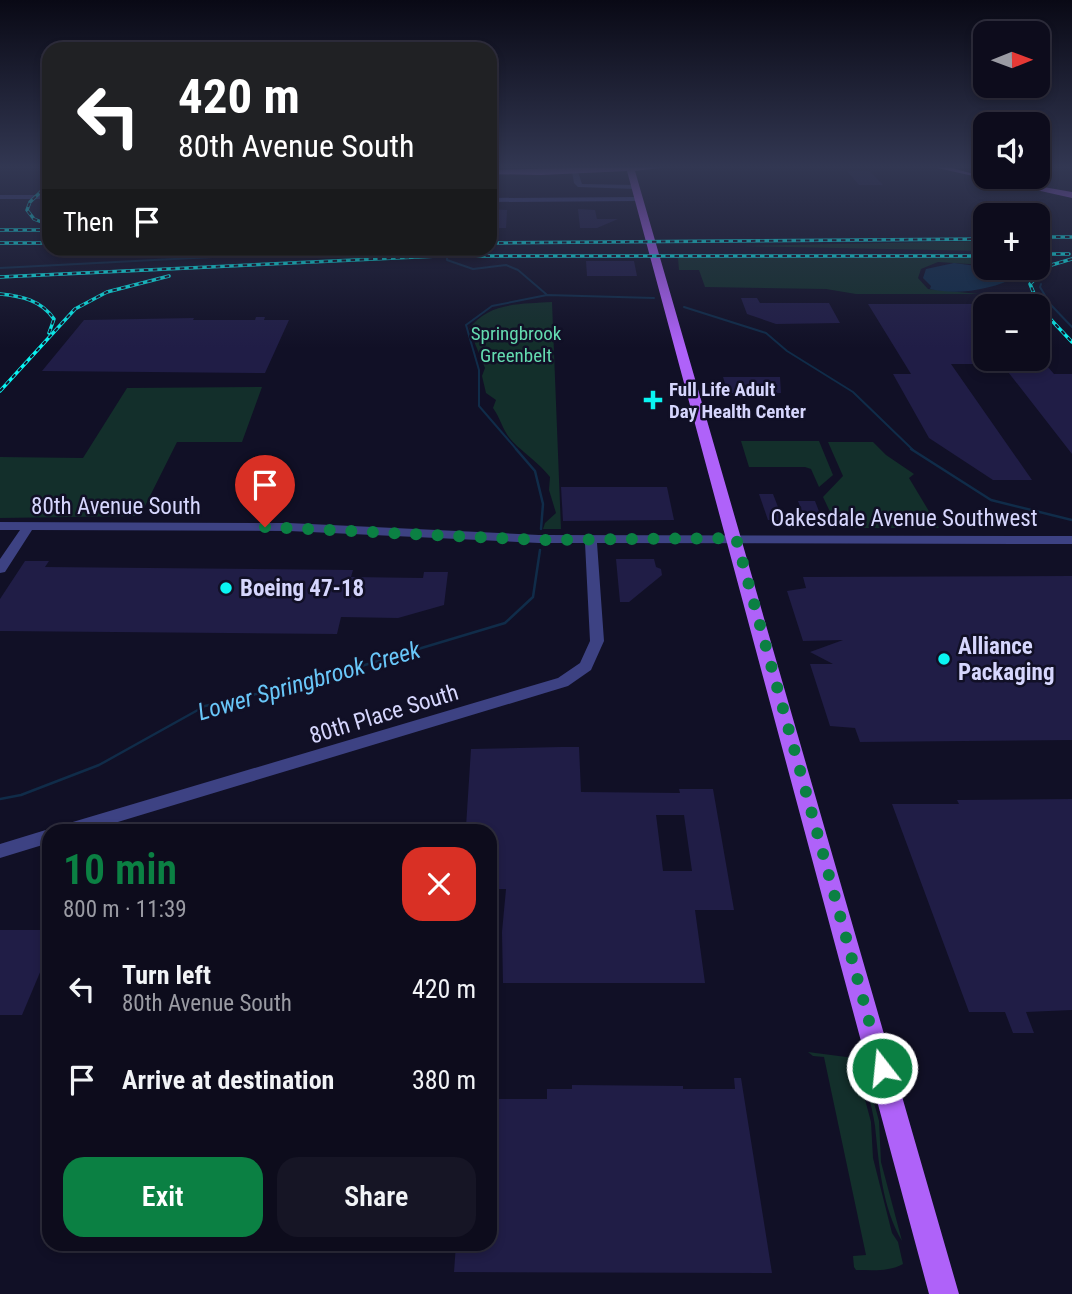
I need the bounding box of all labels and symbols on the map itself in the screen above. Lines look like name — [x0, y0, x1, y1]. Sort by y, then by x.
north arrow — [973, 21, 1050, 98]
park label: Springbrook Greenbelt — [471, 322, 562, 367]
place label: Full Life Adult Day Health Center — [669, 378, 806, 423]
marker: Full Life Adult Day Health Center — [643, 390, 663, 410]
pin — [235, 455, 295, 527]
street label: 80th Avenue South — [31, 493, 201, 520]
street label: Oakesdale Avenue Southwest — [770, 505, 1038, 532]
place label: Boeing 47-18 — [240, 575, 364, 602]
marker: Boeing 47-18 — [218, 580, 234, 596]
place label: Alliance Packaging — [958, 633, 1054, 686]
water label: Lower Springbrook Creek — [195, 636, 424, 726]
marker: Alliance Packaging — [936, 651, 952, 667]
street label: 80th Place South — [306, 679, 462, 749]
position arrow — [845, 1031, 919, 1105]

